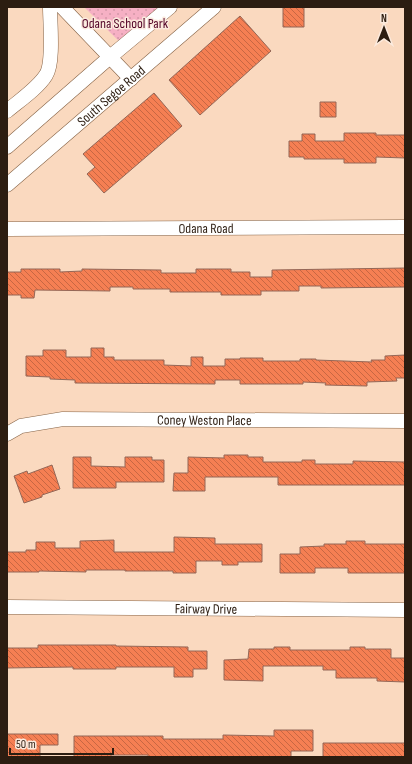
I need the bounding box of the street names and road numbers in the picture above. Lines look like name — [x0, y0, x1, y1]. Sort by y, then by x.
street label: South Segoe Road — [73, 62, 149, 130]
street label: Odana Road — [178, 219, 234, 237]
street label: Coney Weston Place — [157, 411, 252, 429]
street label: Fairway Drive — [175, 600, 237, 617]

